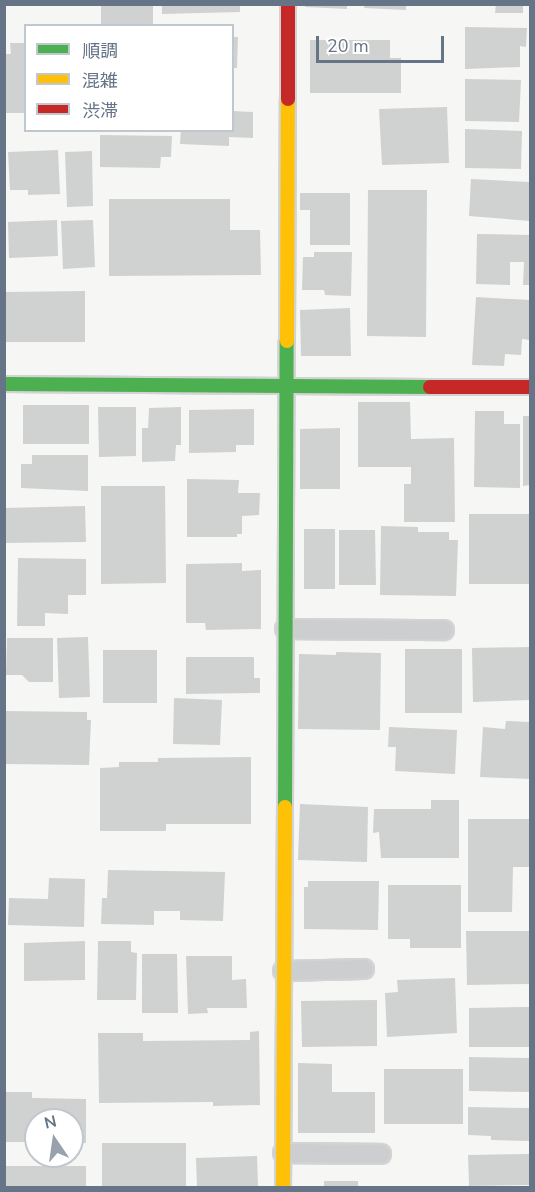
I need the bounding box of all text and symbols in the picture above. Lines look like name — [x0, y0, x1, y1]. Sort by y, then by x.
legend — [24, 24, 234, 132]
scale bar — [319, 24, 446, 62]
text: 20 m — [327, 34, 369, 58]
text: 順調 — [82, 39, 118, 63]
text: 混雑 — [82, 69, 118, 93]
text: 渋滞 — [82, 99, 118, 123]
north arrow — [24, 1108, 84, 1168]
text: N — [42, 1110, 59, 1134]

